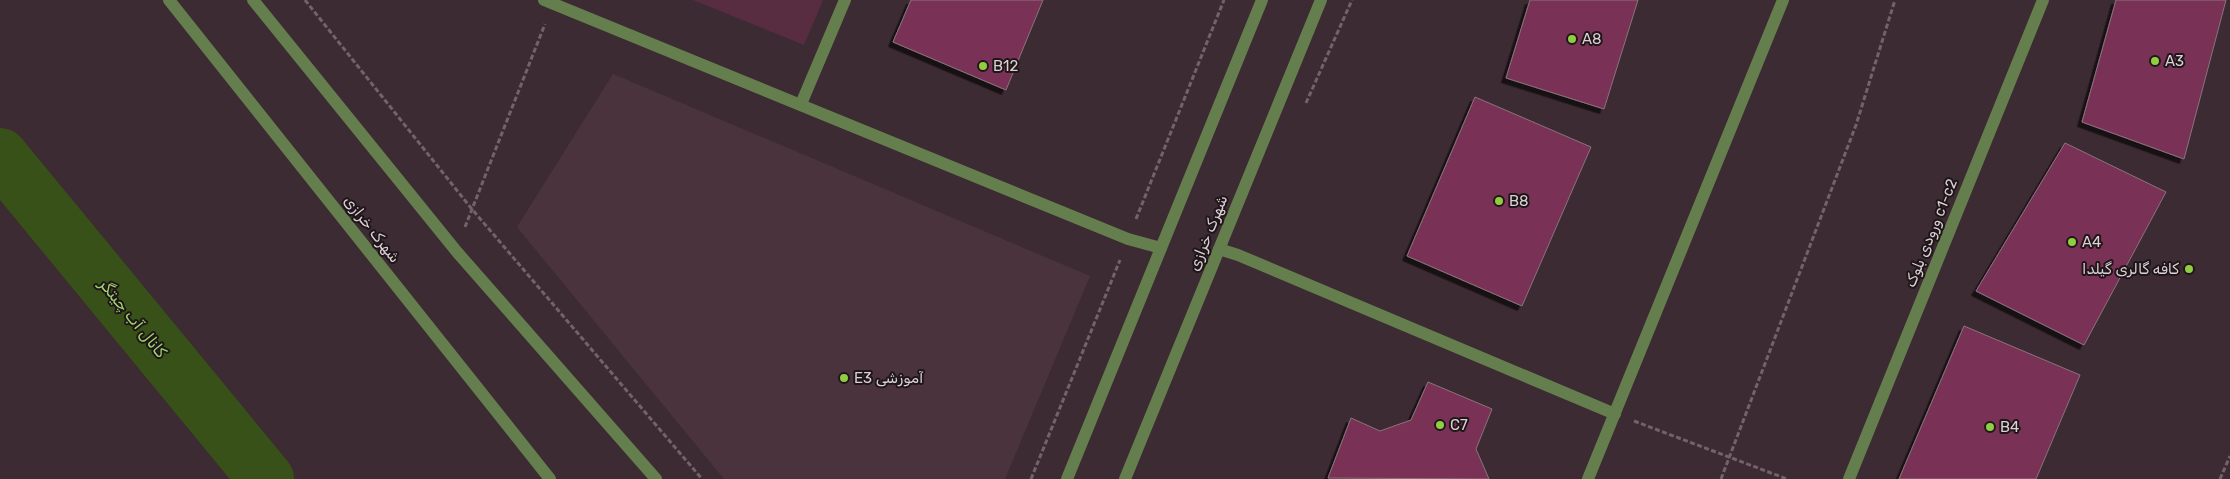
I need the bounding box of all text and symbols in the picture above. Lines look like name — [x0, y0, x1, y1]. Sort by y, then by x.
place label: A8 — [1582, 30, 1602, 48]
marker: A8 — [1566, 33, 1578, 45]
place label: A3 — [2165, 52, 2184, 70]
marker: A3 — [2149, 55, 2161, 67]
place label: B12 — [993, 57, 1018, 75]
marker: B12 — [977, 60, 989, 72]
street label: ورودی بلوک c1-c2 — [1901, 176, 1962, 290]
street label: شهرک خرازی — [340, 192, 404, 266]
street label: شهرک خرازی — [1185, 192, 1231, 274]
place label: B8 — [1509, 192, 1529, 210]
marker: B8 — [1493, 195, 1505, 207]
place label: A4 — [2082, 233, 2101, 251]
marker: A4 — [2066, 236, 2078, 248]
place label: کافه گالری گیلدا — [2082, 260, 2179, 278]
marker: کافه گالری گیلدا — [2183, 263, 2195, 275]
water label: کانال آب چیتگر — [94, 274, 171, 363]
place label: E3 آموزشی — [854, 369, 924, 387]
marker: E3 آموزشی — [838, 372, 850, 384]
place label: C7 — [1450, 416, 1468, 434]
place label: B4 — [2000, 418, 2019, 436]
marker: C7 — [1434, 419, 1446, 431]
marker: B4 — [1984, 421, 1996, 433]

